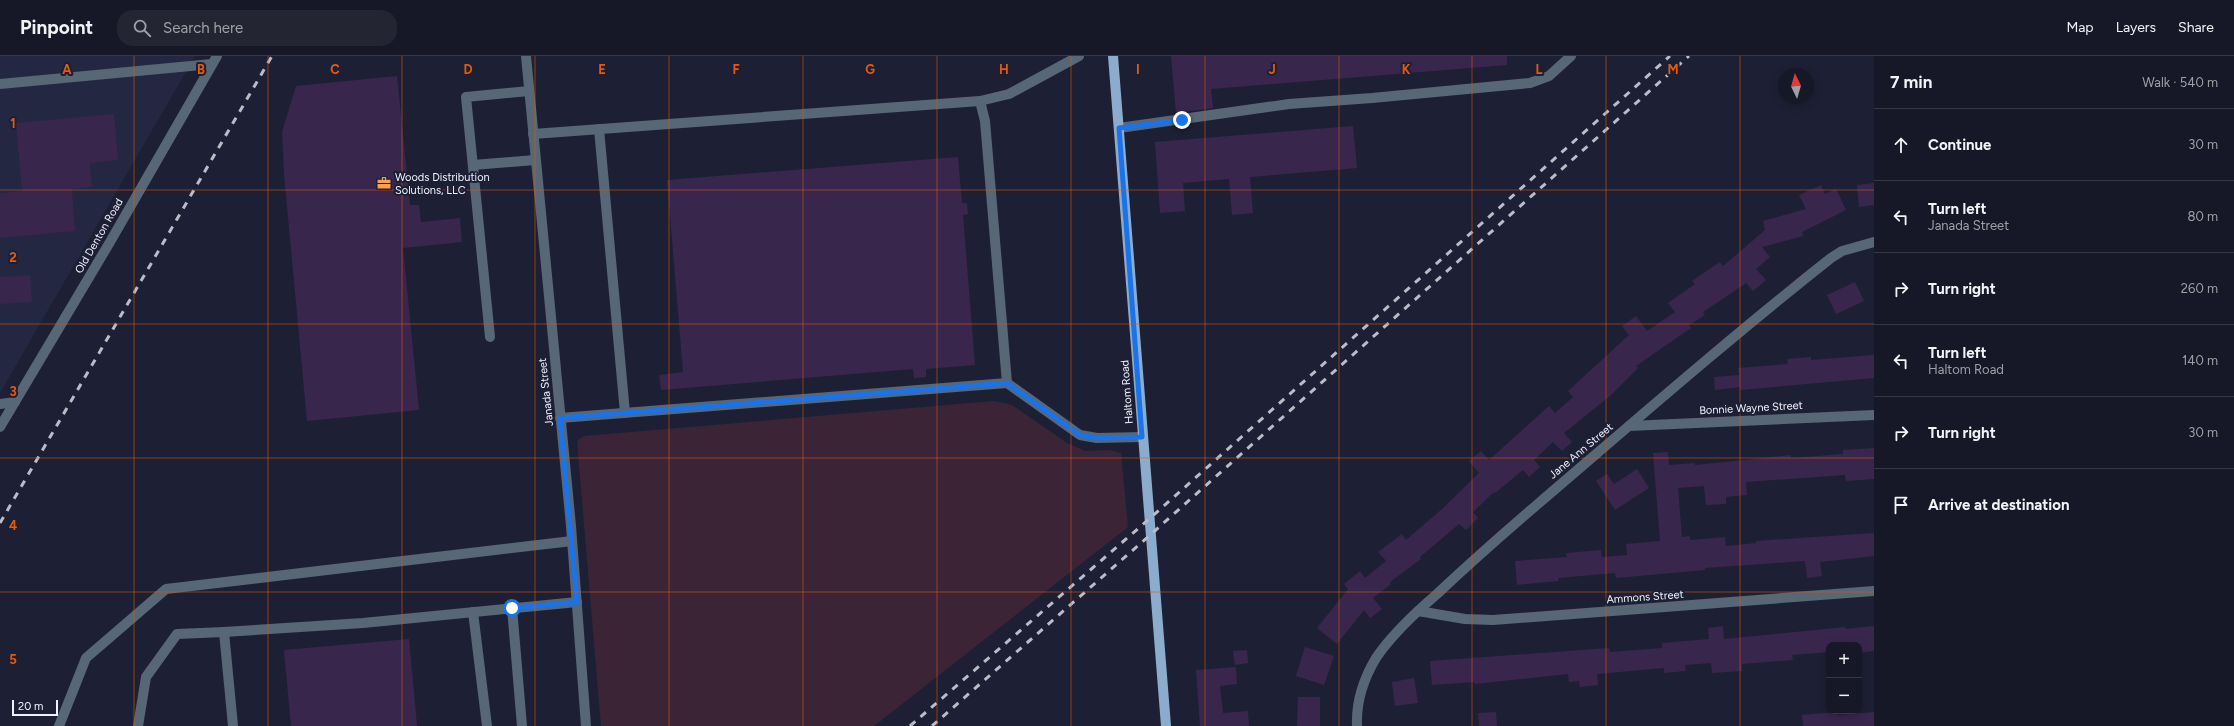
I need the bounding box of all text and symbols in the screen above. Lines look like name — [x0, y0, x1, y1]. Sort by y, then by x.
search box — [117, 10, 397, 46]
text: Pinpoint — [20, 16, 93, 39]
icon: search — [131, 17, 153, 39]
text: Search here — [163, 19, 243, 37]
text: Map — [2066, 19, 2094, 36]
text: Layers — [2116, 19, 2156, 36]
text: Share — [2178, 19, 2214, 36]
text: A — [62, 62, 72, 77]
text: B — [197, 62, 205, 77]
text: C — [330, 62, 340, 77]
text: D — [463, 62, 473, 77]
text: E — [598, 62, 606, 77]
text: F — [732, 62, 740, 77]
text: G — [865, 62, 875, 77]
text: H — [999, 62, 1009, 77]
text: I — [1136, 62, 1140, 77]
text: J — [1268, 62, 1276, 77]
text: K — [1402, 62, 1411, 77]
text: L — [1536, 62, 1543, 77]
text: M — [1667, 62, 1679, 77]
north arrow — [1778, 68, 1814, 104]
text: 7 min — [1890, 72, 1932, 92]
text: Walk · 540 m — [2142, 75, 2218, 90]
route end — [1173, 111, 1191, 129]
text: 1 — [10, 116, 16, 131]
icon: ahead — [1890, 134, 1912, 156]
text: Continue — [1928, 136, 1991, 154]
text: 30 m — [2188, 137, 2218, 152]
place label: Woods Distribution Solutions, LLC — [395, 171, 490, 197]
office icon: Woods Distribution Solutions, LLC — [376, 175, 392, 191]
street label: Old Denton Road — [72, 196, 126, 276]
text: Turn left — [1928, 200, 1986, 218]
icon: left — [1890, 206, 1912, 228]
text: 80 m — [2187, 209, 2218, 224]
text: Janada Street — [1928, 218, 2009, 233]
text: 2 — [9, 250, 17, 265]
icon: right — [1890, 278, 1912, 300]
text: Turn right — [1928, 280, 1996, 298]
text: 260 m — [2181, 281, 2218, 296]
text: Turn left — [1928, 344, 1986, 362]
icon: left — [1890, 350, 1912, 372]
text: 140 m — [2182, 353, 2218, 368]
street label: Janada Street — [536, 357, 556, 427]
street label: Haltom Road — [1118, 360, 1136, 424]
text: Haltom Road — [1928, 362, 2004, 377]
text: 3 — [9, 384, 17, 399]
street label: Bonnie Wayne Street — [1699, 399, 1803, 417]
street label: Jane Ann Street — [1546, 421, 1616, 481]
icon: right — [1890, 422, 1912, 444]
text: Turn right — [1928, 424, 1996, 442]
text: 30 m — [2188, 425, 2218, 440]
icon: arrive — [1890, 494, 1912, 516]
text: Arrive at destination — [1928, 496, 2069, 514]
text: 4 — [9, 518, 17, 533]
street label: Ammons Street — [1606, 588, 1684, 606]
route start — [503, 599, 521, 617]
map controls — [1826, 642, 1862, 714]
button: + — [1826, 642, 1862, 678]
text: 5 — [9, 652, 17, 667]
button: − — [1826, 678, 1862, 714]
scale bar — [12, 698, 58, 717]
text: 20 m — [18, 700, 43, 713]

